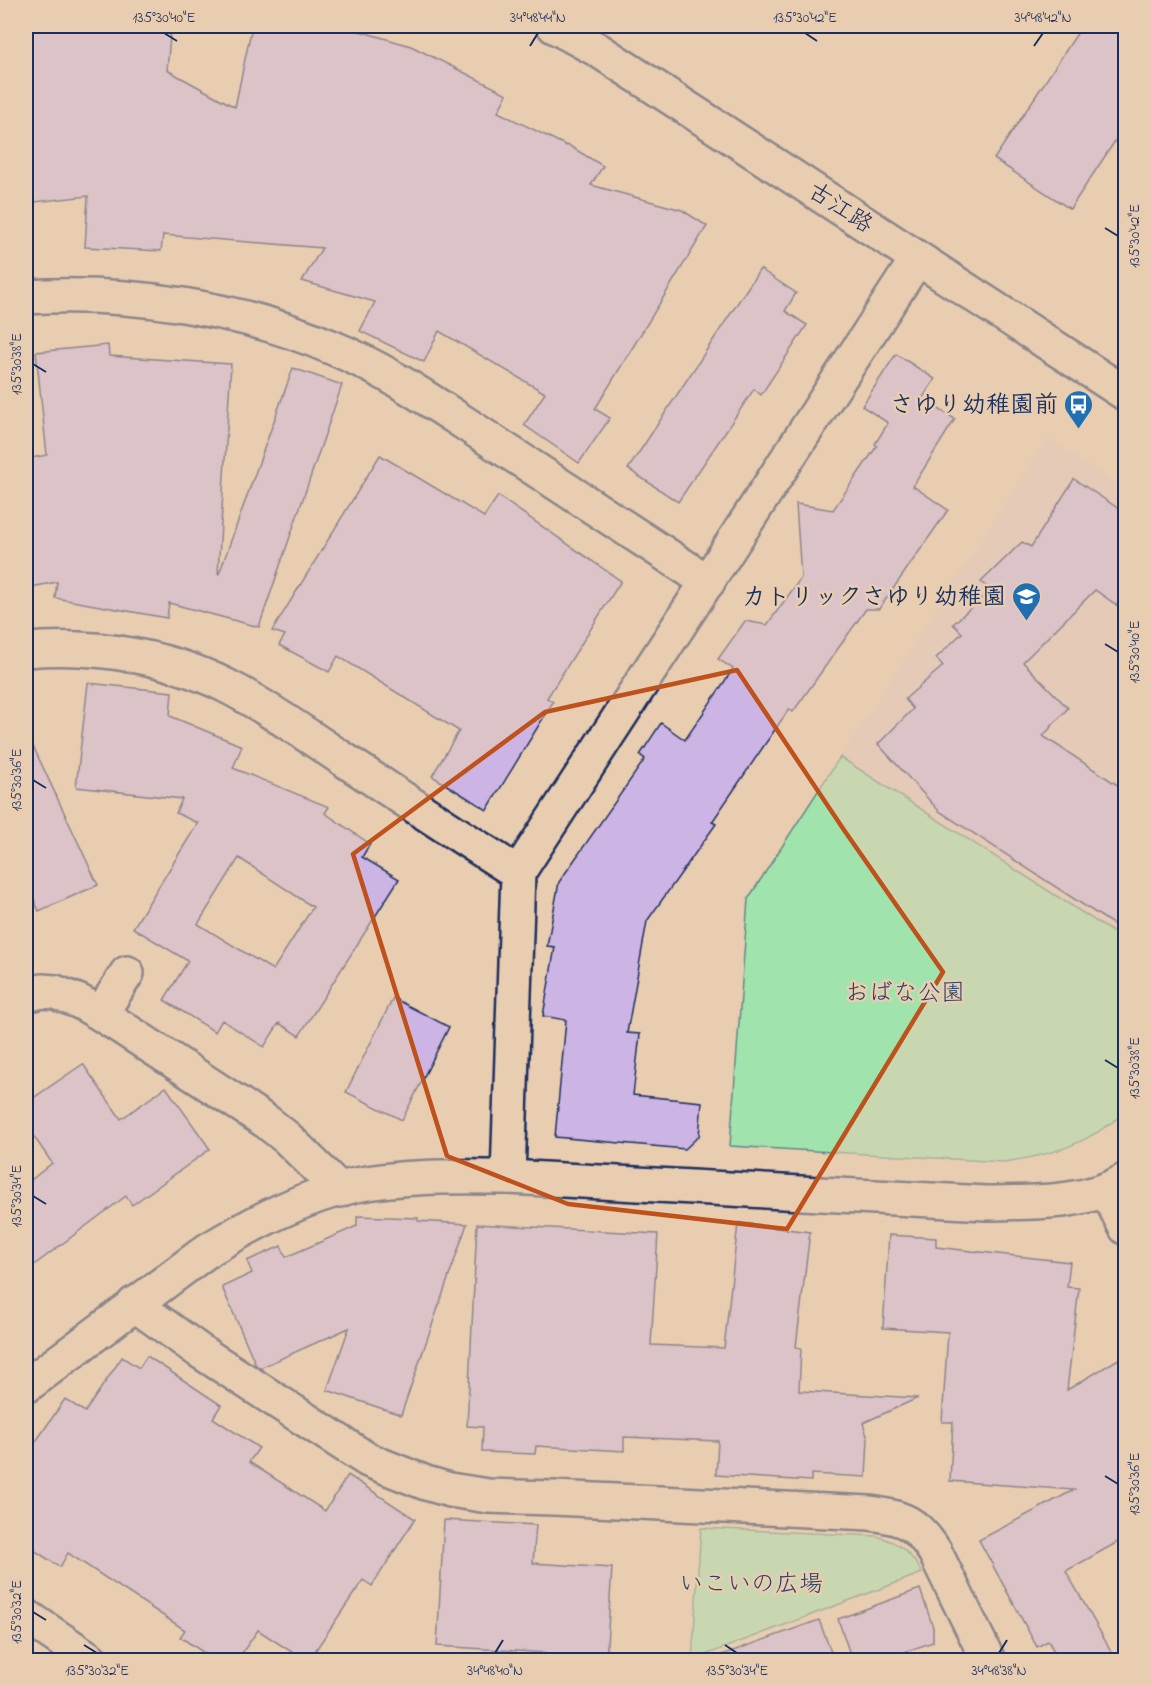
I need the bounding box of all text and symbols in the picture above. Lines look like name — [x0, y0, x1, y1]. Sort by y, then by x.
text: 135°30'40"E — [132, 7, 196, 29]
text: 34°48'44"N — [510, 7, 566, 29]
text: 135°30'42"E — [773, 7, 837, 29]
text: 34°48'42"N — [1014, 7, 1072, 29]
street label: 古江路 — [800, 175, 879, 243]
text: 135°30'42"E — [1124, 204, 1146, 268]
text: 135°30'38"E — [6, 333, 28, 395]
bus stop icon: さゆり幼稚園前 — [1063, 388, 1095, 430]
place label: さゆり幼稚園前 — [890, 389, 1058, 424]
school or university icon: カトリックさゆり幼稚園 — [1011, 580, 1043, 622]
place label: カトリックさゆり幼稚園 — [742, 581, 1006, 616]
text: 135°30'40"E — [1124, 620, 1146, 684]
text: 135°30'36"E — [6, 748, 28, 812]
park label: おばな公園 — [845, 977, 965, 1012]
text: 135°30'38"E — [1124, 1037, 1146, 1099]
text: 135°30'34"E — [6, 1165, 28, 1227]
text: 135°30'36"E — [1124, 1452, 1146, 1516]
park label: いこいの広場 — [679, 1568, 823, 1603]
text: 135°30'32"E — [6, 1580, 28, 1644]
text: 135°30'32"E — [65, 1660, 129, 1682]
text: 34°48'40"N — [467, 1660, 523, 1682]
text: 135°30'34"E — [706, 1660, 768, 1682]
text: 34°48'38"N — [971, 1660, 1027, 1682]

